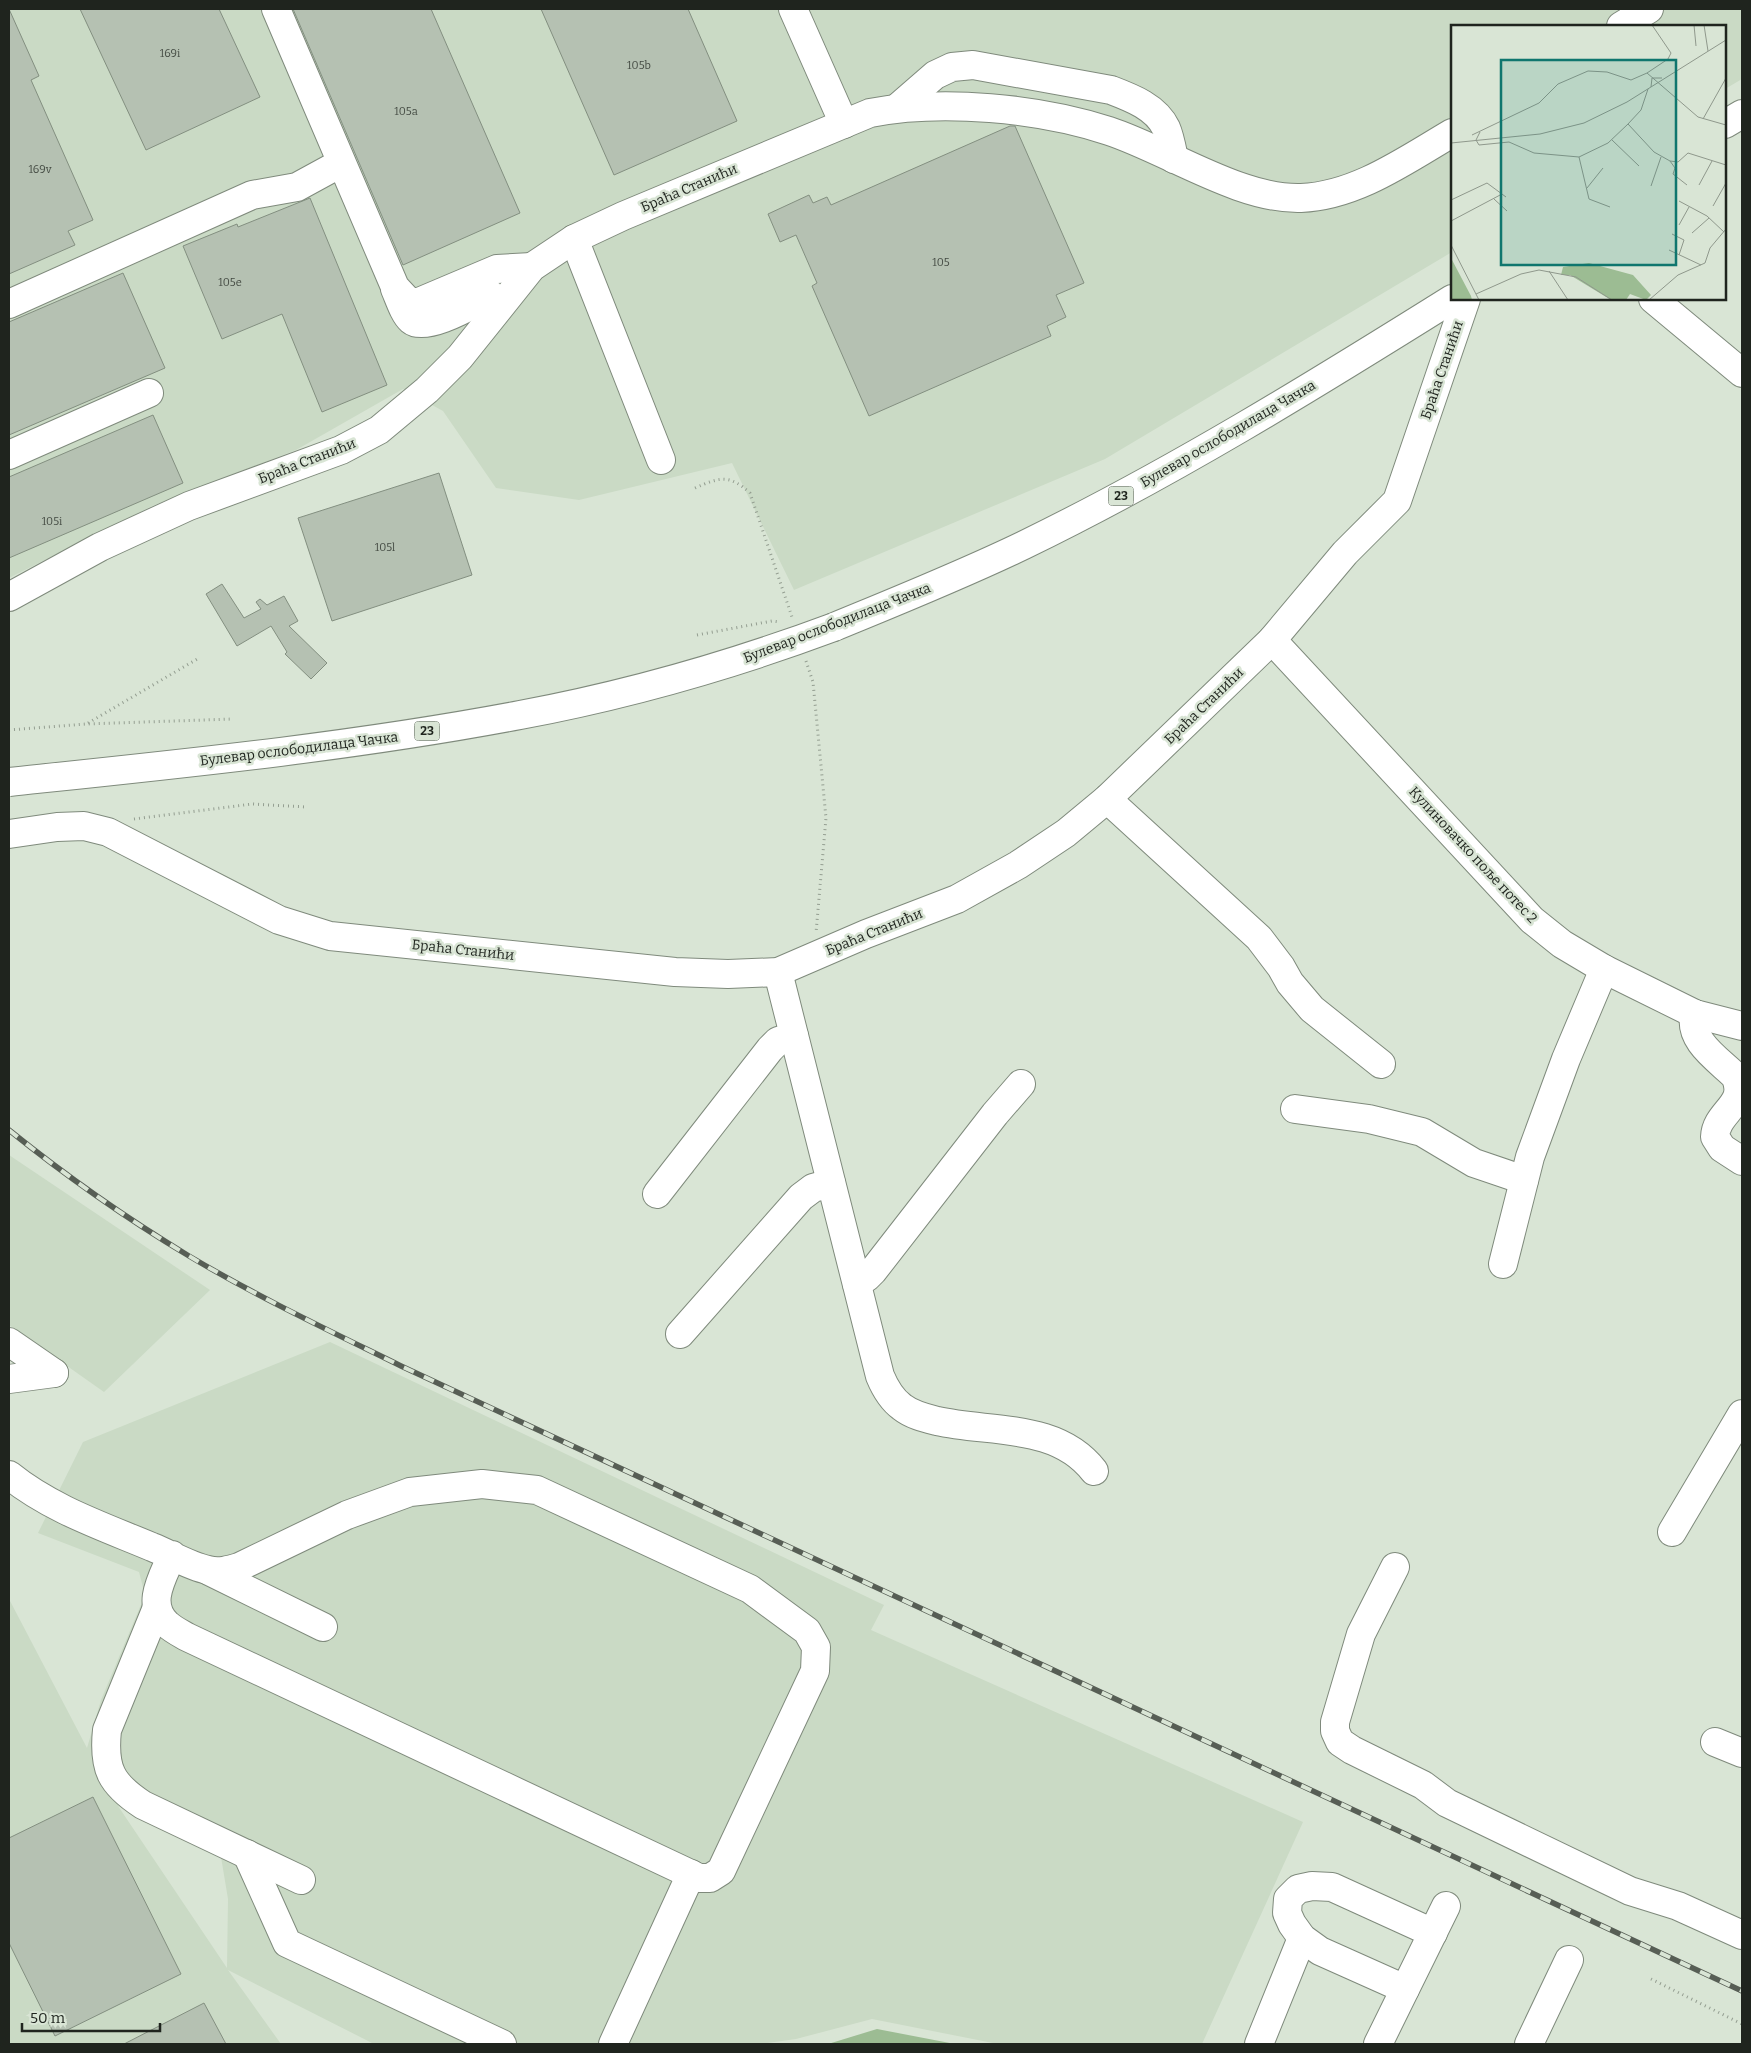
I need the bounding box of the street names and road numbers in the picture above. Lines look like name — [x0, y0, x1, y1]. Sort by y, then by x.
street label: Браћа Станићи — [638, 160, 740, 216]
street label: Браћа Станићи — [1417, 319, 1467, 421]
street label: Булевар ослободилаца Чачка — [1137, 377, 1319, 491]
street label: Браћа Станићи — [256, 435, 358, 487]
road number: 23 — [1108, 486, 1134, 506]
street label: Булевар ослободилаца Чачка — [741, 579, 933, 667]
street label: Браћа Станићи — [1161, 664, 1247, 748]
road number: 23 — [414, 721, 440, 740]
street label: Булевар ослободилаца Чачка — [199, 728, 399, 770]
street label: Кулиновачко поље потес 2 — [1405, 783, 1541, 927]
street label: Браћа Станићи — [823, 905, 925, 959]
street label: Браћа Станићи — [411, 936, 515, 964]

